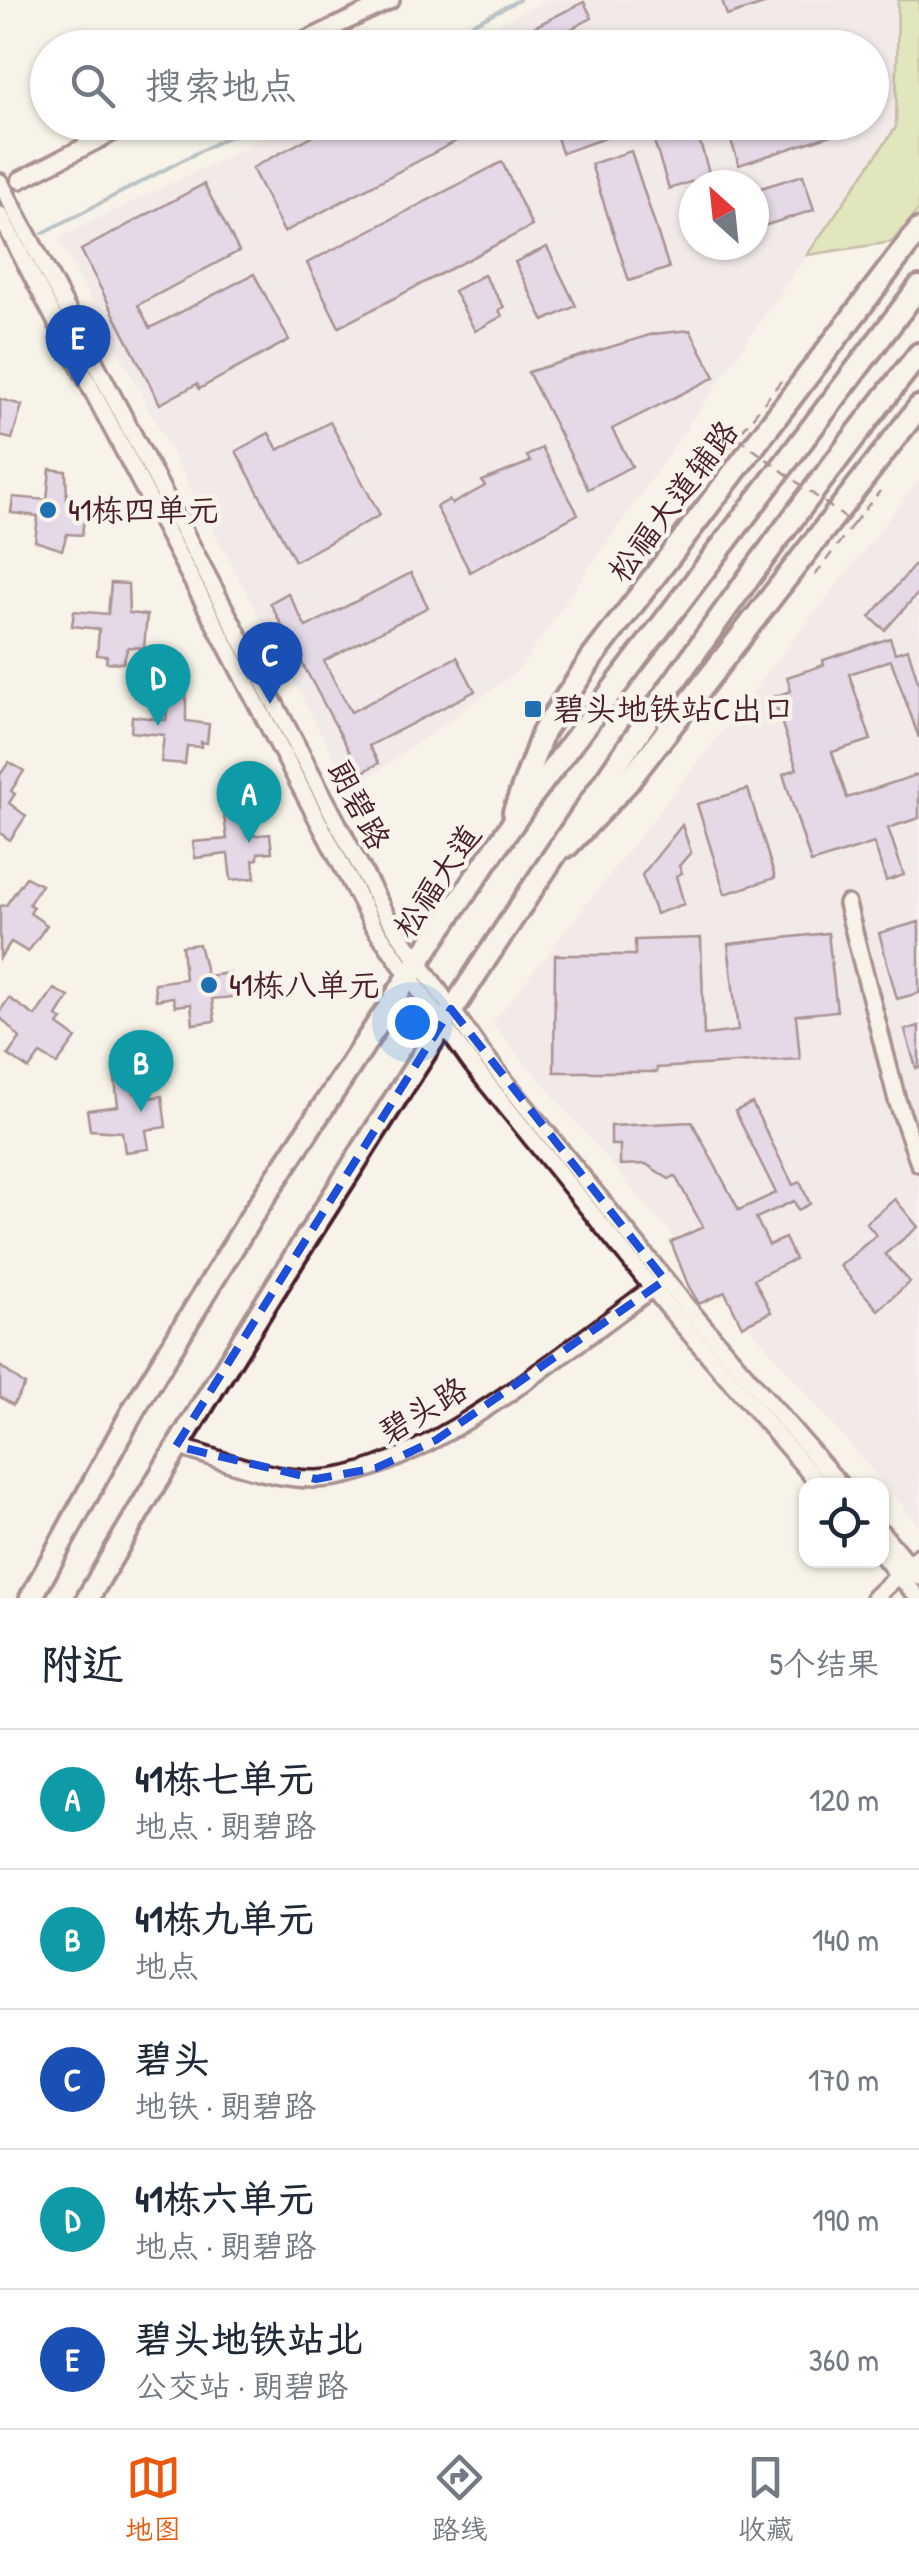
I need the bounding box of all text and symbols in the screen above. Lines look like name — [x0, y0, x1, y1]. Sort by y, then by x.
search box — [30, 30, 889, 140]
icon: search — [65, 58, 120, 113]
text: 搜索地点 — [145, 59, 297, 111]
north arrow — [679, 170, 769, 260]
pin: E — [46, 304, 110, 387]
street label: 松福大道辅路 — [598, 411, 748, 590]
place label: 41栋四单元 — [68, 488, 220, 531]
marker: 41栋四单元 — [37, 499, 59, 521]
pin: C — [238, 622, 302, 704]
pin: D — [126, 644, 190, 726]
place label: 碧头地铁站C出口 — [553, 687, 795, 730]
marker: 碧头地铁站C出口 — [522, 698, 544, 720]
street label: 朗碧路 — [318, 752, 401, 857]
pin: A — [216, 760, 282, 843]
street label: 松福大道 — [383, 816, 490, 946]
place label: 41栋八单元 — [229, 963, 381, 1006]
marker: 41栋八单元 — [198, 974, 220, 996]
your location — [387, 997, 438, 1048]
pin: B — [108, 1030, 174, 1112]
street label: 碧头路 — [371, 1366, 475, 1453]
map controls — [799, 1478, 889, 1568]
button: locate — [799, 1478, 889, 1568]
text: 附近 — [40, 1635, 124, 1692]
text: 5个结果 — [769, 1642, 879, 1685]
text: 41栋七单元 — [135, 1752, 315, 1804]
text: A — [65, 1778, 80, 1821]
text: 120 m — [809, 1778, 879, 1821]
text: 地点 · 朗碧路 — [135, 1804, 316, 1847]
text: 41栋九单元 — [135, 1892, 315, 1944]
text: B — [64, 1918, 81, 1961]
text: 140 m — [812, 1918, 879, 1961]
text: 地点 — [135, 1944, 199, 1987]
text: 碧头 — [135, 2032, 211, 2084]
text: C — [64, 2058, 81, 2101]
text: 170 m — [808, 2058, 879, 2101]
text: 地铁 · 朗碧路 — [135, 2084, 316, 2127]
text: 41栋六单元 — [135, 2172, 315, 2224]
text: D — [65, 2198, 80, 2241]
text: 190 m — [812, 2198, 879, 2241]
text: 地点 · 朗碧路 — [135, 2224, 316, 2267]
text: 碧头地铁站北 — [135, 2312, 363, 2364]
text: E — [65, 2338, 80, 2381]
text: 360 m — [808, 2338, 879, 2381]
text: 公交站 · 朗碧路 — [135, 2364, 348, 2407]
tab: 地图 — [125, 2450, 181, 2548]
tab: 路线 — [431, 2450, 488, 2548]
tab: 收藏 — [738, 2450, 794, 2548]

